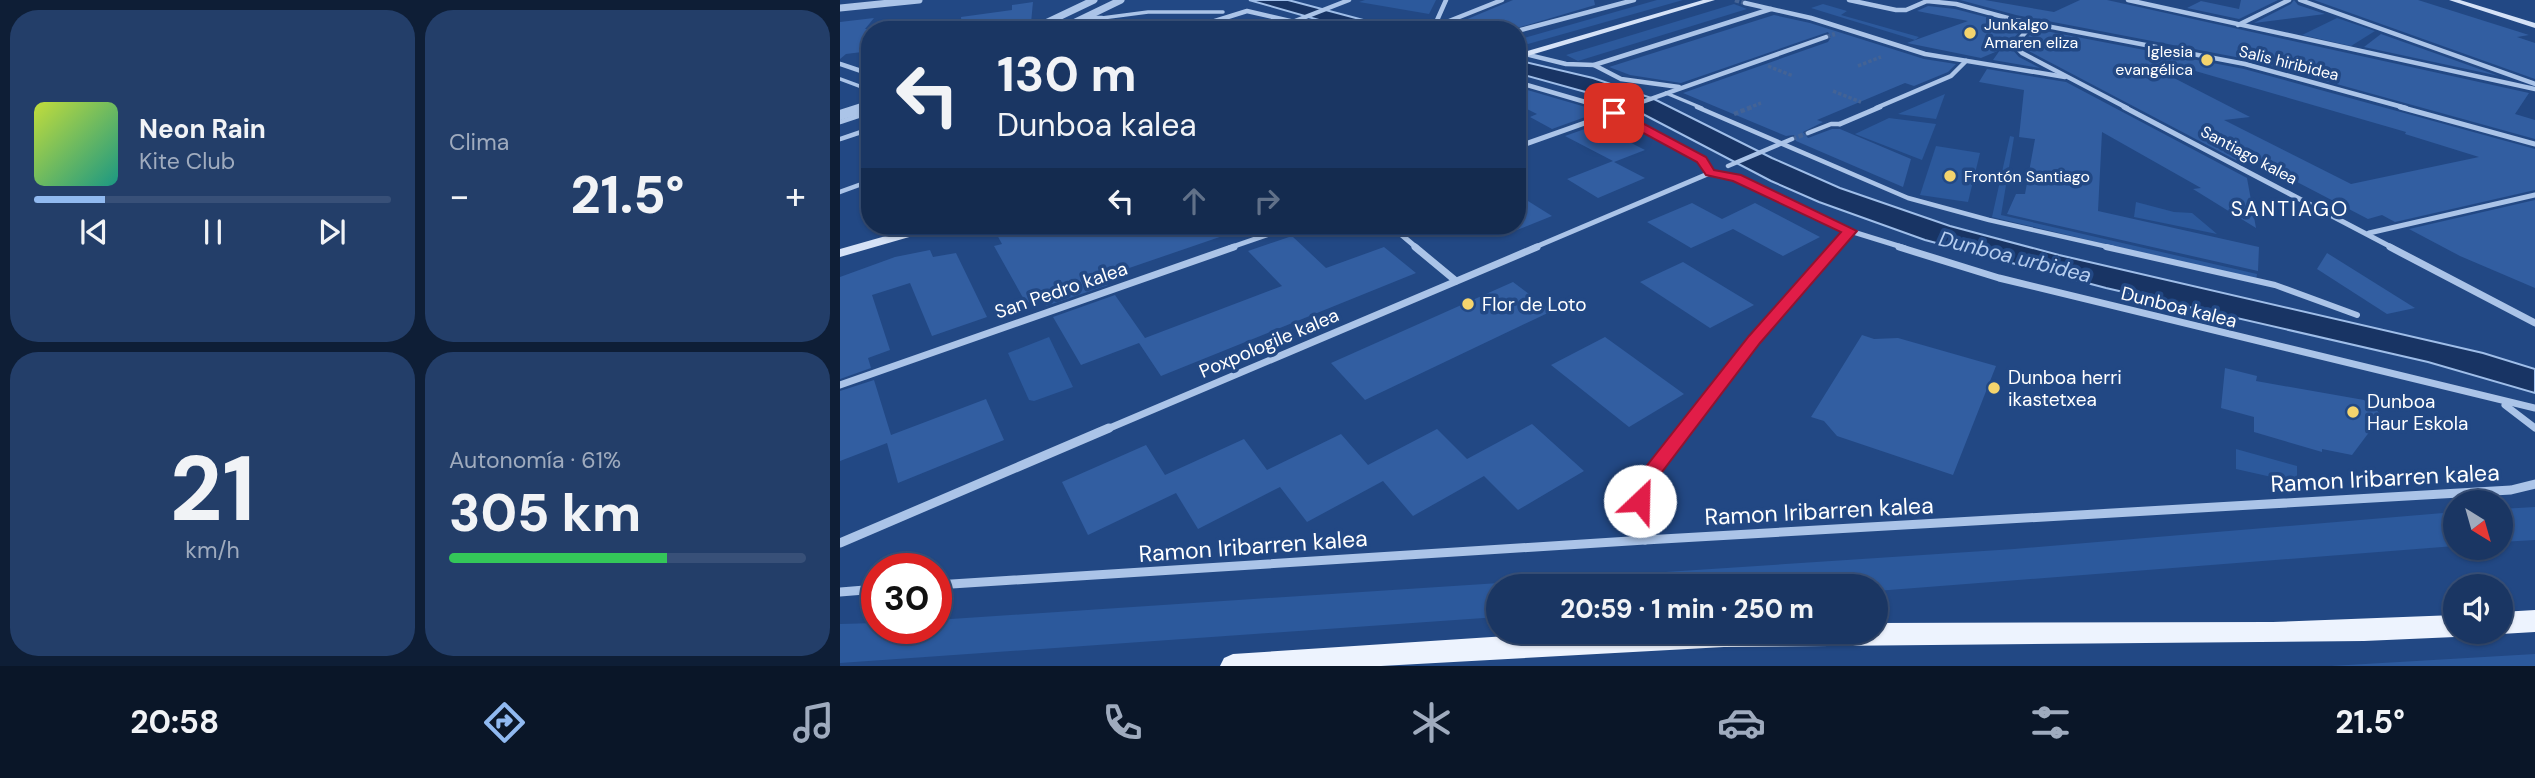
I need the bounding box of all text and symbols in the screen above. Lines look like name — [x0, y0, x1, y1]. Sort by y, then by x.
place label: Junkalgo Amaren eliza — [1984, 14, 2078, 53]
marker: Junkalgo Amaren eliza — [1962, 25, 1978, 41]
street label: Salis hiribidea — [2237, 40, 2341, 86]
place label: Iglesia evangélica — [2115, 41, 2193, 80]
text: 130 m — [997, 42, 1137, 106]
icon: left — [882, 49, 973, 140]
marker: Iglesia evangélica — [2199, 52, 2215, 68]
pin — [1584, 83, 1644, 143]
icon: arrive — [1595, 94, 1633, 132]
text: Dunboa kalea — [997, 104, 1197, 146]
text: Neon Rain — [139, 112, 266, 146]
street label: Santiago kalea — [2197, 121, 2301, 189]
text: Clima — [449, 127, 509, 157]
text: Kite Club — [139, 146, 235, 176]
text: 21.5° — [570, 161, 685, 229]
place label: Frontón Santiago — [1964, 166, 2090, 187]
marker: Frontón Santiago — [1942, 168, 1958, 184]
text: − — [449, 171, 470, 221]
text: + — [785, 171, 806, 221]
icon: left — [1102, 182, 1140, 220]
icon: ahead — [1175, 182, 1213, 220]
icon: right — [1248, 182, 1286, 220]
district label: SANTIAGO — [2231, 195, 2349, 223]
icon: previous — [75, 213, 113, 251]
icon: pause — [194, 213, 232, 251]
icon: next — [313, 213, 351, 251]
water label: Dunboa urbidea — [1936, 225, 2094, 289]
street label: San Pedro kalea — [991, 256, 1131, 324]
street label: Dunboa kalea — [2118, 281, 2240, 333]
place label: Flor de Loto — [1482, 292, 1586, 317]
marker: Flor de Loto — [1460, 296, 1476, 312]
street label: Poxpologile kalea — [1195, 302, 1343, 384]
place label: Dunboa herri ikastetxea — [2008, 365, 2122, 412]
marker: Dunboa herri ikastetxea — [1986, 380, 2002, 396]
place label: Dunboa Haur Eskola — [2367, 389, 2468, 436]
marker: Dunboa Haur Eskola — [2345, 404, 2361, 420]
text: 21 — [170, 430, 255, 548]
text: Autonomía · 61% — [449, 445, 621, 475]
street label: Ramon Iribarren kalea — [2270, 457, 2500, 499]
position arrow — [1603, 464, 1677, 538]
text: 305 km — [449, 479, 641, 547]
street label: Ramon Iribarren kalea — [1704, 490, 1934, 532]
north arrow — [2443, 490, 2513, 560]
map controls — [2443, 490, 2513, 644]
street label: Ramon Iribarren kalea — [1138, 523, 1368, 569]
text: km/h — [185, 535, 240, 565]
speed limit sign: 30 — [861, 553, 952, 644]
button: sound — [2443, 574, 2513, 644]
text: 20:59 · 1 min · 250 m — [1560, 592, 1814, 626]
icon: directions — [480, 698, 529, 747]
icon: music — [789, 698, 838, 747]
icon: phone — [1098, 698, 1147, 747]
icon: climate — [1407, 698, 1456, 747]
icon: car — [1717, 698, 1766, 747]
icon: filters — [2026, 698, 2075, 747]
text: 20:58 — [130, 701, 219, 743]
text: 21.5° — [2335, 701, 2405, 743]

